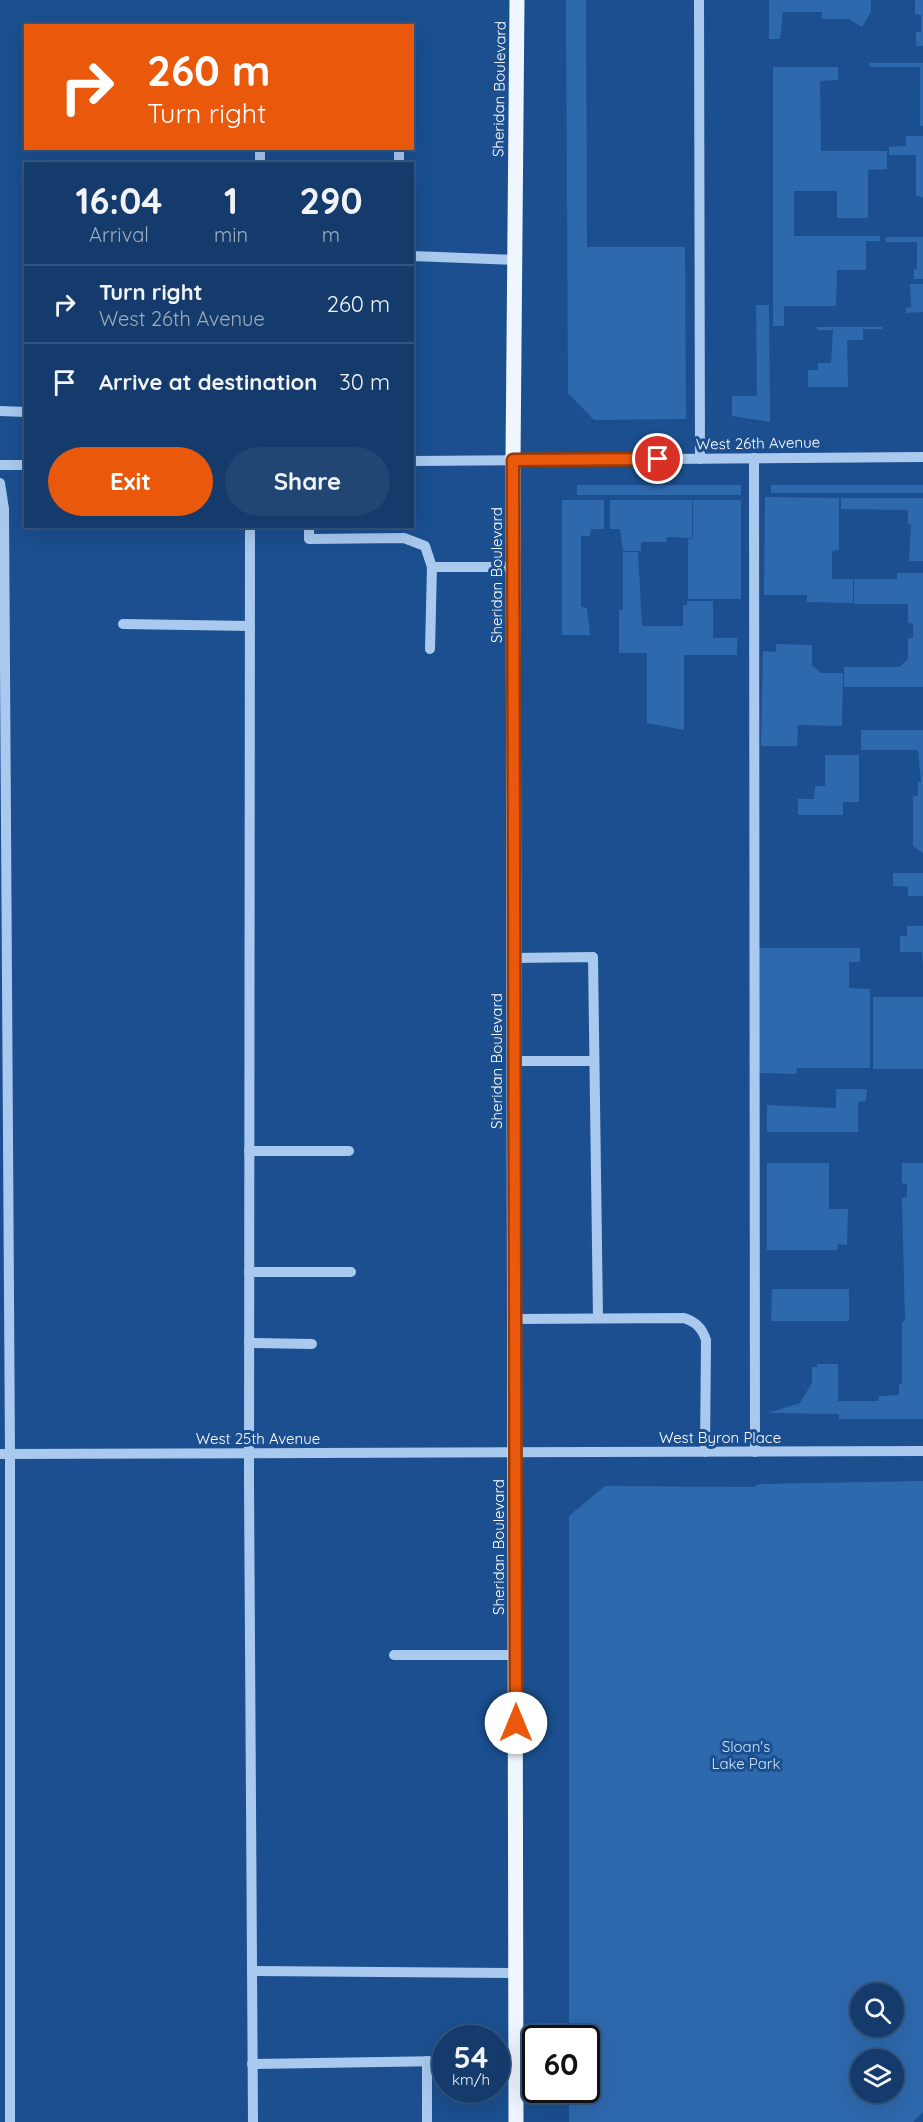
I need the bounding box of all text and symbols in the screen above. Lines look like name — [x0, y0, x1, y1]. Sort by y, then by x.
street label: Sheridan Boulevard — [488, 21, 510, 157]
text: 260 m — [147, 44, 270, 97]
icon: right — [48, 48, 126, 126]
text: Turn right — [147, 96, 266, 130]
text: 16:04 — [75, 178, 162, 223]
text: 1 — [224, 178, 238, 223]
text: 290 — [299, 178, 363, 223]
text: Arrival — [89, 222, 149, 247]
text: min — [214, 222, 248, 247]
text: m — [322, 222, 340, 247]
text: Turn right — [99, 278, 203, 306]
icon: right — [48, 288, 81, 321]
text: 260 m — [327, 290, 390, 318]
text: West 26th Avenue — [99, 306, 265, 331]
icon: arrive — [48, 366, 81, 399]
text: Arrive at destination — [99, 368, 317, 396]
text: 30 m — [339, 368, 390, 396]
street label: West 26th Avenue — [696, 432, 820, 454]
pin — [632, 433, 683, 484]
icon: arrive — [641, 442, 674, 475]
button: Exit — [48, 447, 213, 516]
button: Share — [225, 447, 390, 516]
street label: Sheridan Boulevard — [487, 507, 506, 643]
street label: Sheridan Boulevard — [487, 993, 506, 1129]
street label: West Byron Place — [659, 1428, 781, 1447]
street label: West 25th Avenue — [196, 1429, 320, 1448]
street label: Sheridan Boulevard — [489, 1479, 508, 1615]
position arrow — [484, 1691, 548, 1755]
park label: Sloan's Lake Park — [711, 1737, 781, 1773]
map controls — [850, 1983, 904, 2103]
button: search — [850, 1983, 904, 2037]
speed limit sign: 60 — [522, 2025, 600, 2103]
text: 54 — [454, 2038, 488, 2076]
button: layers — [850, 2049, 904, 2103]
text: km/h — [452, 2070, 490, 2089]

